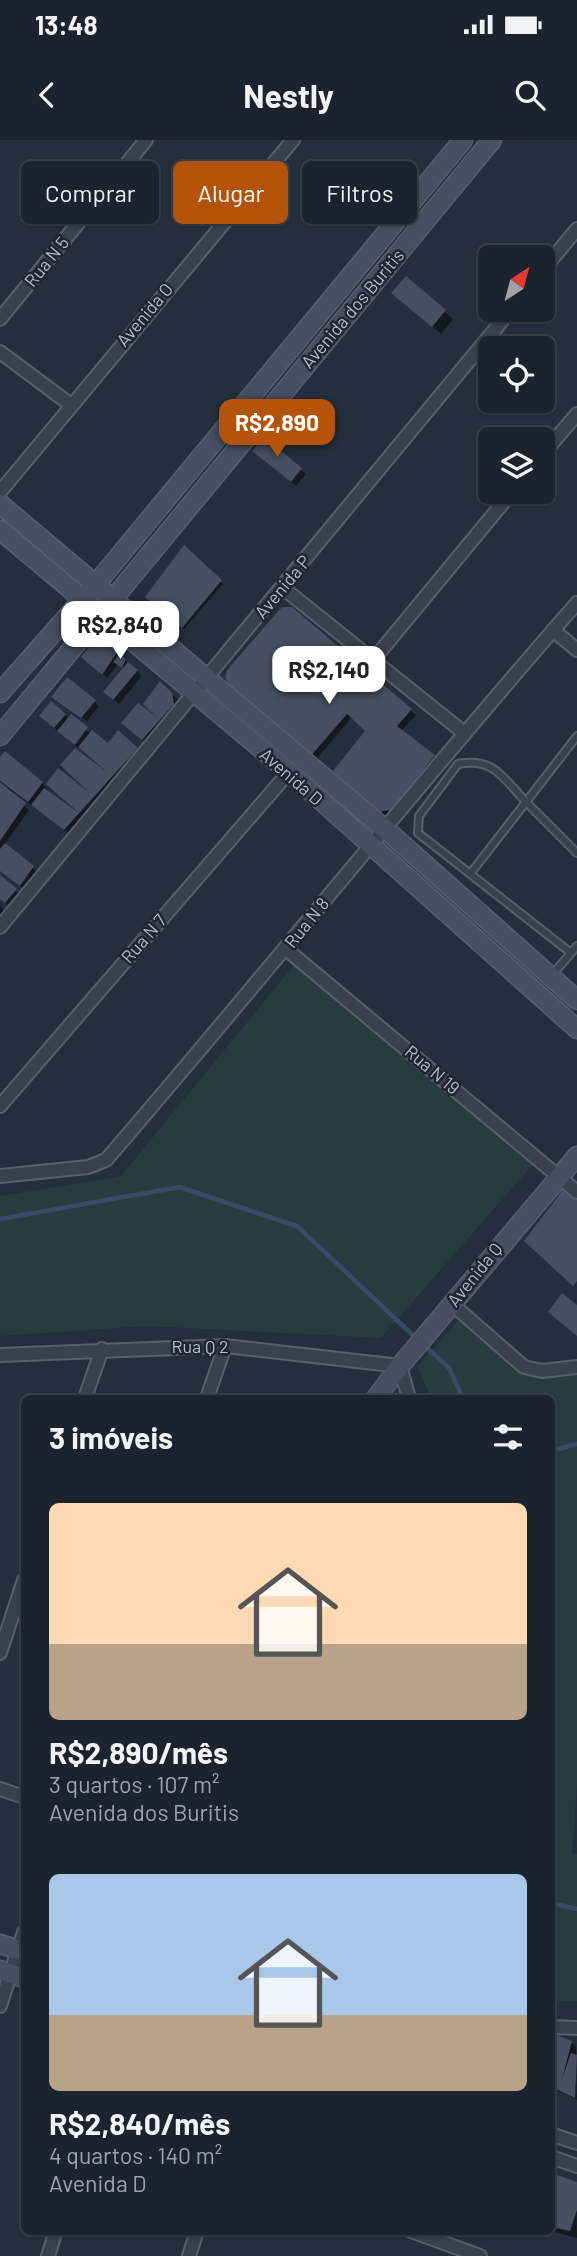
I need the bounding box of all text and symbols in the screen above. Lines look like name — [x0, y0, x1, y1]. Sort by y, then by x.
text: 13:48 — [35, 9, 98, 40]
icon: back — [28, 76, 66, 114]
text: Nestly — [243, 76, 334, 114]
icon: search — [511, 76, 549, 114]
chip: Comprar — [21, 161, 159, 224]
chip: Alugar — [173, 161, 288, 224]
chip: Filtros — [302, 161, 417, 224]
street label: Rua N 5 — [19, 232, 73, 291]
street label: Avenida dos Buritis — [296, 244, 408, 372]
north arrow — [478, 245, 555, 322]
map controls — [478, 245, 555, 504]
street label: Avenida O — [111, 278, 177, 351]
button: locate — [478, 336, 555, 413]
pin: R$2,890 — [212, 400, 342, 459]
text: R$2,890 — [235, 408, 319, 436]
button: layers — [478, 427, 555, 504]
street label: Avenida P — [249, 550, 315, 622]
pin: R$2,840 — [55, 602, 185, 661]
text: R$2,840 — [77, 610, 163, 638]
pin: R$2,140 — [264, 646, 394, 706]
text: R$2,140 — [288, 655, 370, 683]
street label: Avenida D — [256, 743, 328, 810]
street label: Rua N 8 — [279, 893, 333, 952]
street label: Rua N 7 — [116, 909, 171, 967]
street label: Rua N 19 — [401, 1040, 465, 1099]
street label: Avenida Q — [442, 1238, 507, 1311]
street label: Rua Q 2 — [171, 1335, 229, 1357]
icon: filters — [489, 1418, 527, 1456]
text: 3 imóveis — [49, 1419, 173, 1455]
icon: home — [225, 1549, 351, 1675]
text: R$2,890/mês — [49, 1734, 228, 1770]
text: 3 quartos · 107 m² — [49, 1770, 220, 1798]
text: Avenida dos Buritis — [49, 1798, 239, 1826]
icon: home — [225, 1920, 351, 2046]
text: R$2,840/mês — [49, 2105, 230, 2141]
text: 4 quartos · 140 m² — [49, 2141, 222, 2169]
text: Avenida D — [49, 2169, 147, 2197]

